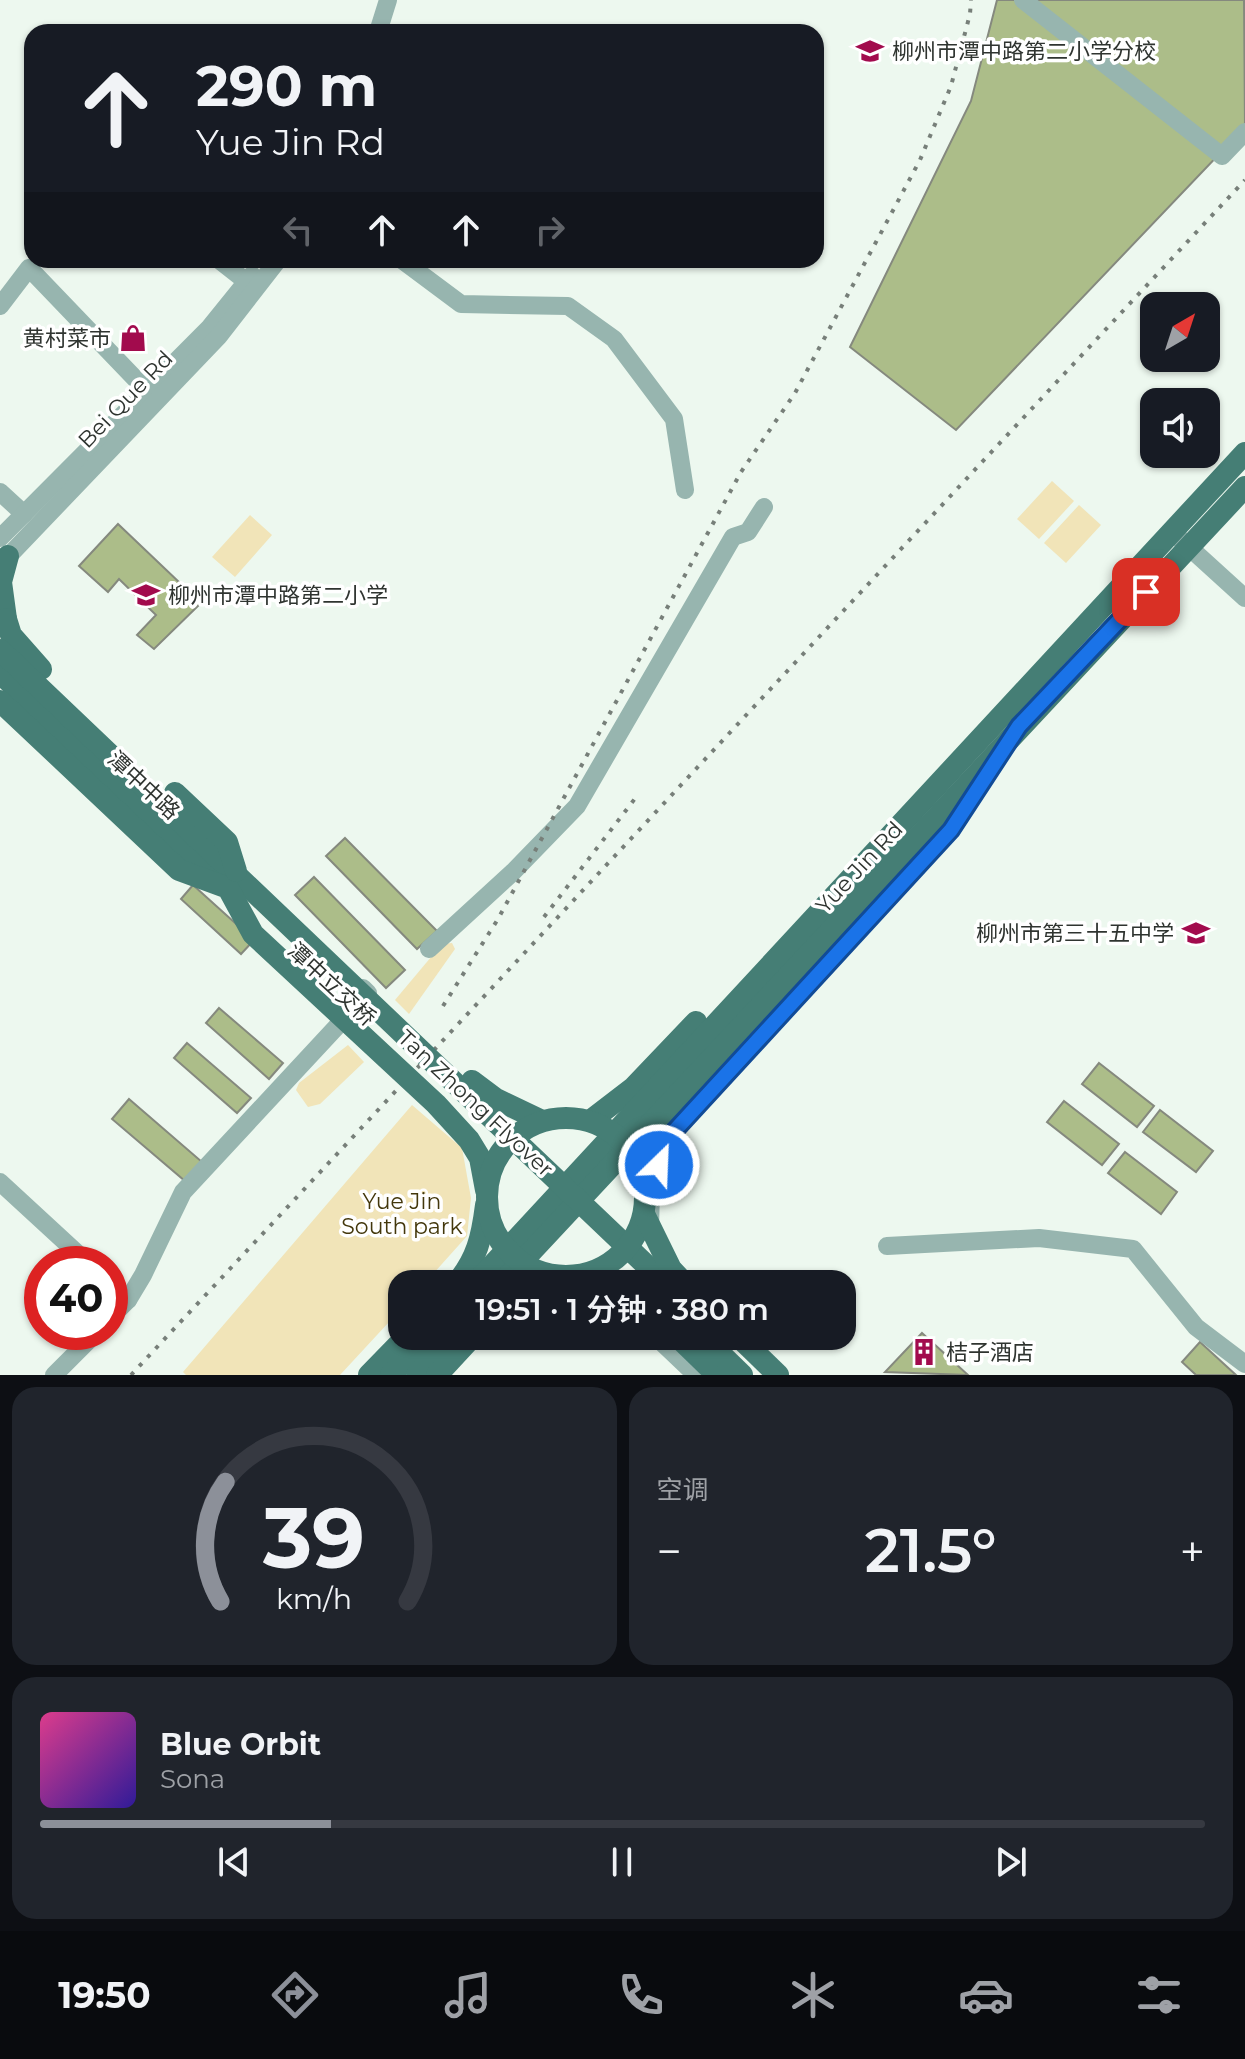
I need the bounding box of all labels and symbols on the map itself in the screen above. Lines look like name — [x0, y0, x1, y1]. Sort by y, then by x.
school or university icon: 柳州市潭中路第二小学分校 — [855, 36, 885, 66]
place label: 柳州市潭中路第二小学分校 — [892, 38, 1156, 65]
north arrow — [1140, 292, 1220, 372]
shop icon: 黄村菜市 — [118, 323, 148, 353]
place label: 黄村菜市 — [23, 325, 111, 352]
street label: Bei Que Rd — [72, 345, 178, 454]
pin — [1112, 558, 1180, 626]
school or university icon: 柳州市潭中路第二小学 — [131, 580, 161, 610]
place label: 柳州市潭中路第二小学 — [168, 582, 388, 609]
street label: 潭中中路 — [102, 745, 185, 825]
street label: Yue Jin Rd — [810, 816, 909, 919]
school or university icon: 柳州市第三十五中学 — [1181, 918, 1211, 948]
place label: 柳州市第三十五中学 — [976, 920, 1174, 947]
street label: 潭中立交桥 — [282, 937, 381, 1032]
street label: Tan Zhong Flyover — [392, 1024, 559, 1182]
position arrow — [617, 1123, 701, 1207]
park label: Yue Jin South park — [341, 1188, 463, 1240]
speed limit sign: 40 — [24, 1246, 128, 1350]
building icon: 桔子酒店 — [909, 1337, 939, 1367]
place label: 桔子酒店 — [946, 1339, 1034, 1366]

